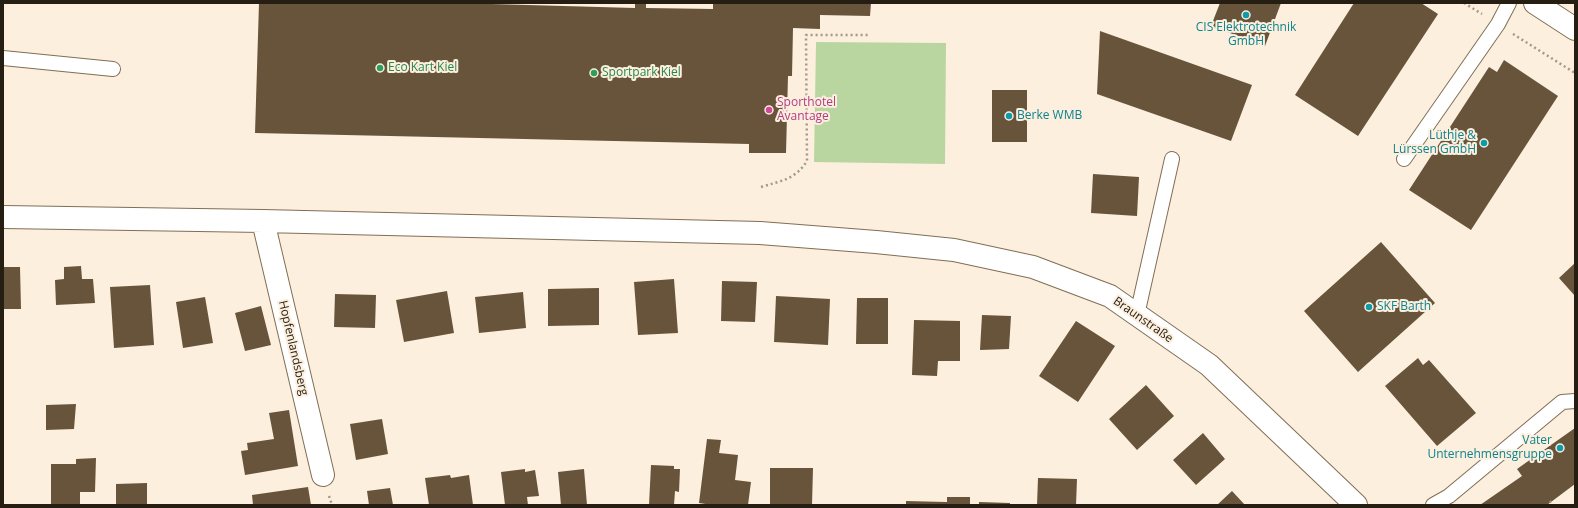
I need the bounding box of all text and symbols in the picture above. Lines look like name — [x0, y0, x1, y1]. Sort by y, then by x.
marker: CIS Elektrotechnik GmbH — [1241, 10, 1251, 20]
place label: CIS Elektrotechnik GmbH — [1196, 21, 1296, 49]
place label: Eco Kart Kiel — [388, 61, 457, 75]
marker: Eco Kart Kiel — [375, 63, 385, 73]
place label: Sportpark Kiel — [602, 66, 681, 80]
marker: Sportpark Kiel — [589, 68, 599, 78]
place label: Sporthotel Avantage — [777, 96, 836, 124]
marker: Sporthotel Avantage — [764, 105, 774, 115]
place label: Berke WMB — [1017, 109, 1082, 123]
marker: Berke WMB — [1004, 111, 1014, 121]
place label: Lüthje & Lürssen GmbH — [1393, 129, 1476, 157]
marker: Lüthje & Lürssen GmbH — [1479, 138, 1489, 148]
street label: Braunstraße — [1110, 294, 1176, 346]
street label: Hopfenlandsberg — [275, 299, 311, 397]
place label: SKF Barth — [1377, 300, 1431, 314]
marker: SKF Barth — [1364, 302, 1374, 312]
place label: Vater Unternehmensgruppe — [1427, 434, 1552, 462]
marker: Vater Unternehmensgruppe — [1555, 443, 1565, 453]

